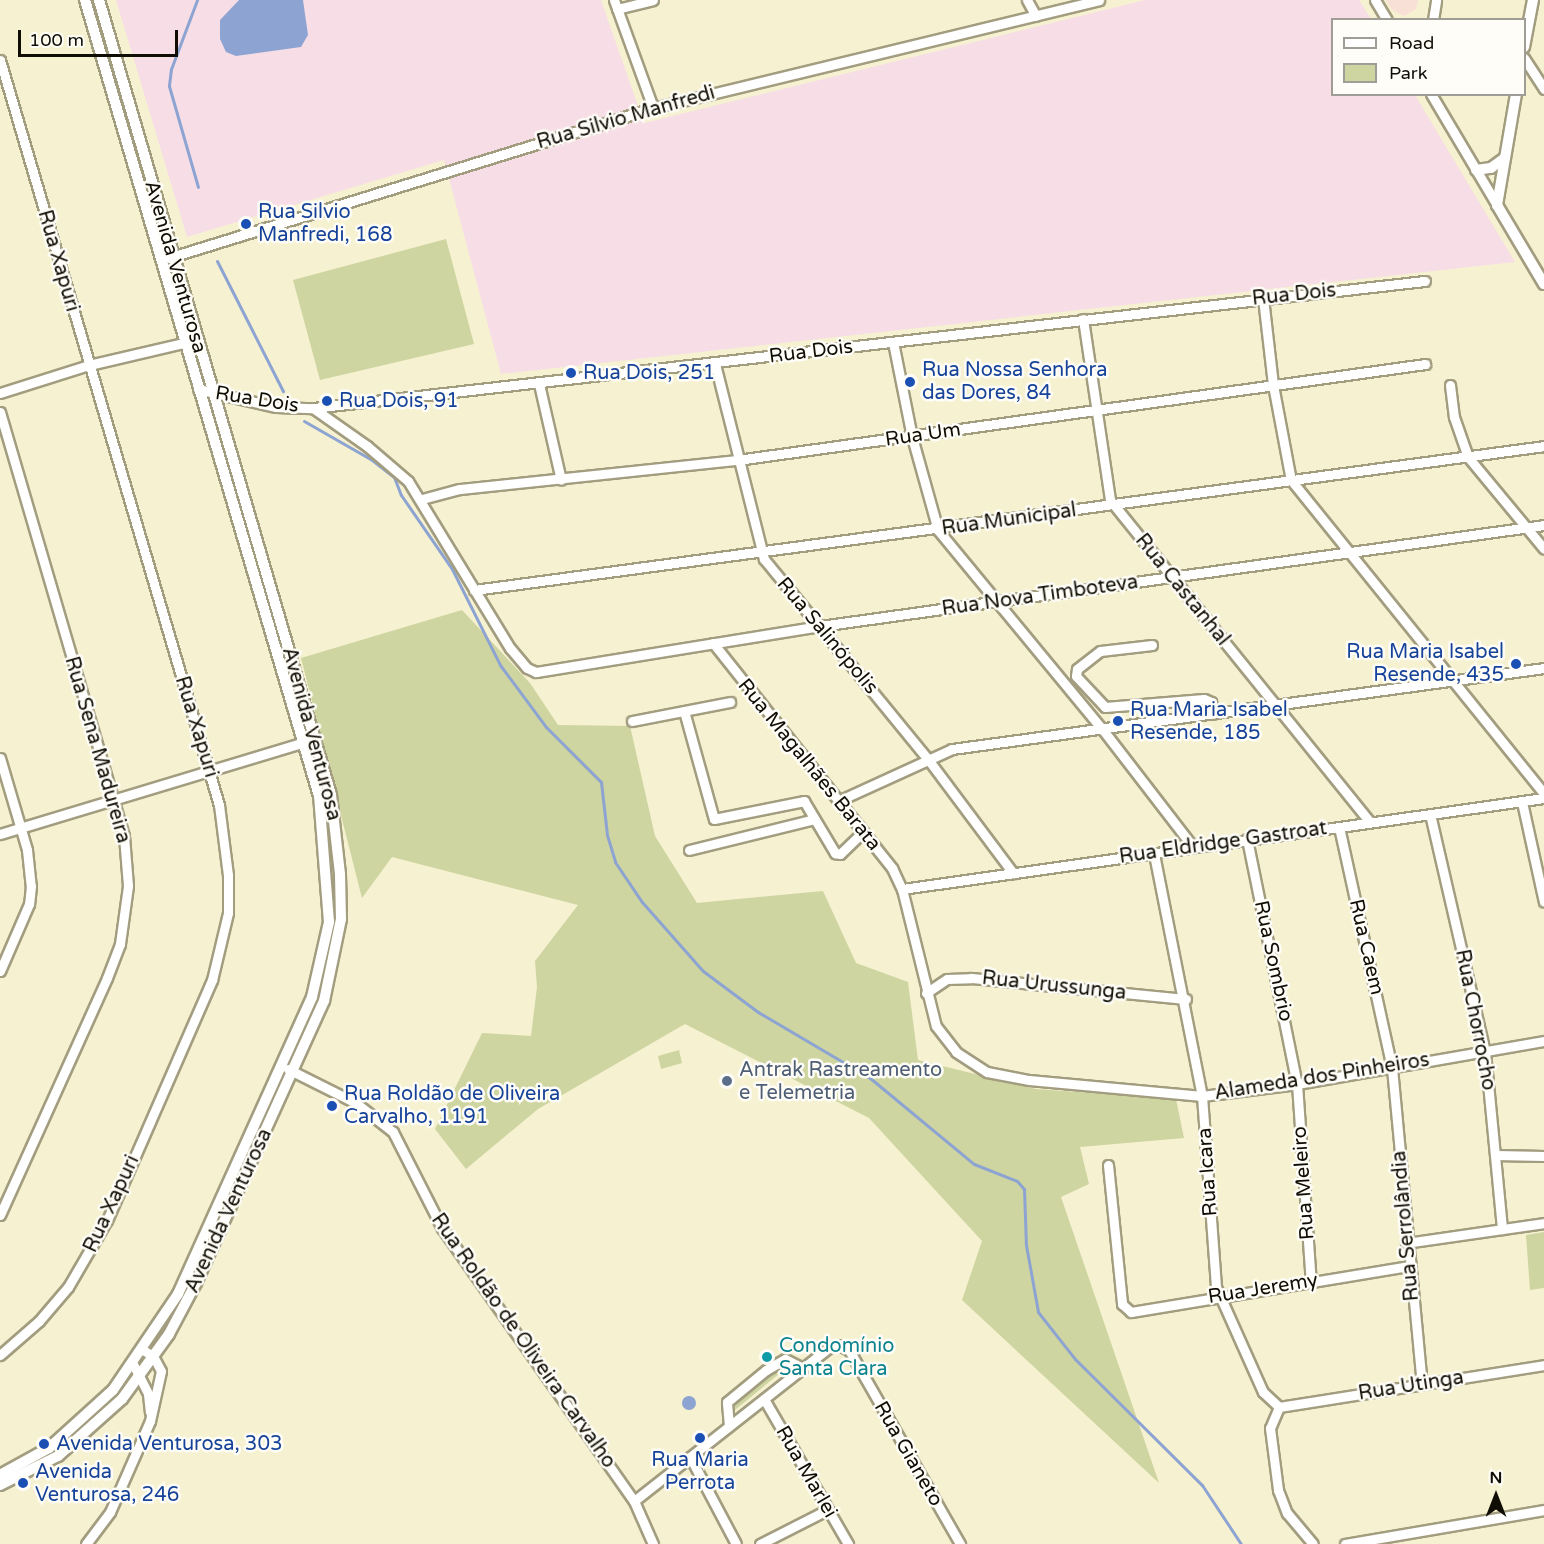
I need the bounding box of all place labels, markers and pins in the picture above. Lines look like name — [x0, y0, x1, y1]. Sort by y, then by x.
place label: Rua Silvio Manfredi, 168 — [258, 201, 392, 248]
marker: Rua Silvio Manfredi, 168 — [239, 217, 253, 231]
place label: Rua Nossa Senhora das Dores, 84 — [922, 358, 1107, 405]
place label: Rua Dois, 251 — [583, 361, 715, 385]
marker: Rua Dois, 251 — [564, 366, 578, 380]
marker: Rua Nossa Senhora das Dores, 84 — [903, 375, 917, 389]
place label: Rua Dois, 91 — [339, 389, 459, 413]
marker: Rua Dois, 91 — [320, 394, 334, 408]
place label: Rua Maria Isabel Resende, 435 — [1346, 640, 1504, 687]
marker: Rua Maria Isabel Resende, 435 — [1509, 657, 1523, 671]
place label: Rua Maria Isabel Resende, 185 — [1130, 698, 1288, 745]
marker: Rua Maria Isabel Resende, 185 — [1111, 714, 1125, 728]
place label: Antrak Rastreamento e Telemetria — [739, 1058, 942, 1105]
marker: Antrak Rastreamento e Telemetria — [720, 1074, 734, 1088]
place label: Rua Roldão de Oliveira Carvalho, 1191 — [344, 1082, 560, 1129]
marker: Rua Roldão de Oliveira Carvalho, 1191 — [325, 1099, 339, 1113]
place label: Condomínio Santa Clara — [779, 1334, 894, 1381]
marker: Condomínio Santa Clara — [760, 1350, 774, 1364]
marker: Rua Maria Perrota — [693, 1431, 707, 1445]
place label: Avenida Venturosa, 303 — [56, 1432, 282, 1456]
marker: Avenida Venturosa, 303 — [37, 1437, 51, 1451]
place label: Rua Maria Perrota — [651, 1448, 749, 1495]
place label: Avenida Venturosa, 246 — [35, 1460, 179, 1507]
marker: Avenida Venturosa, 246 — [16, 1476, 30, 1490]

